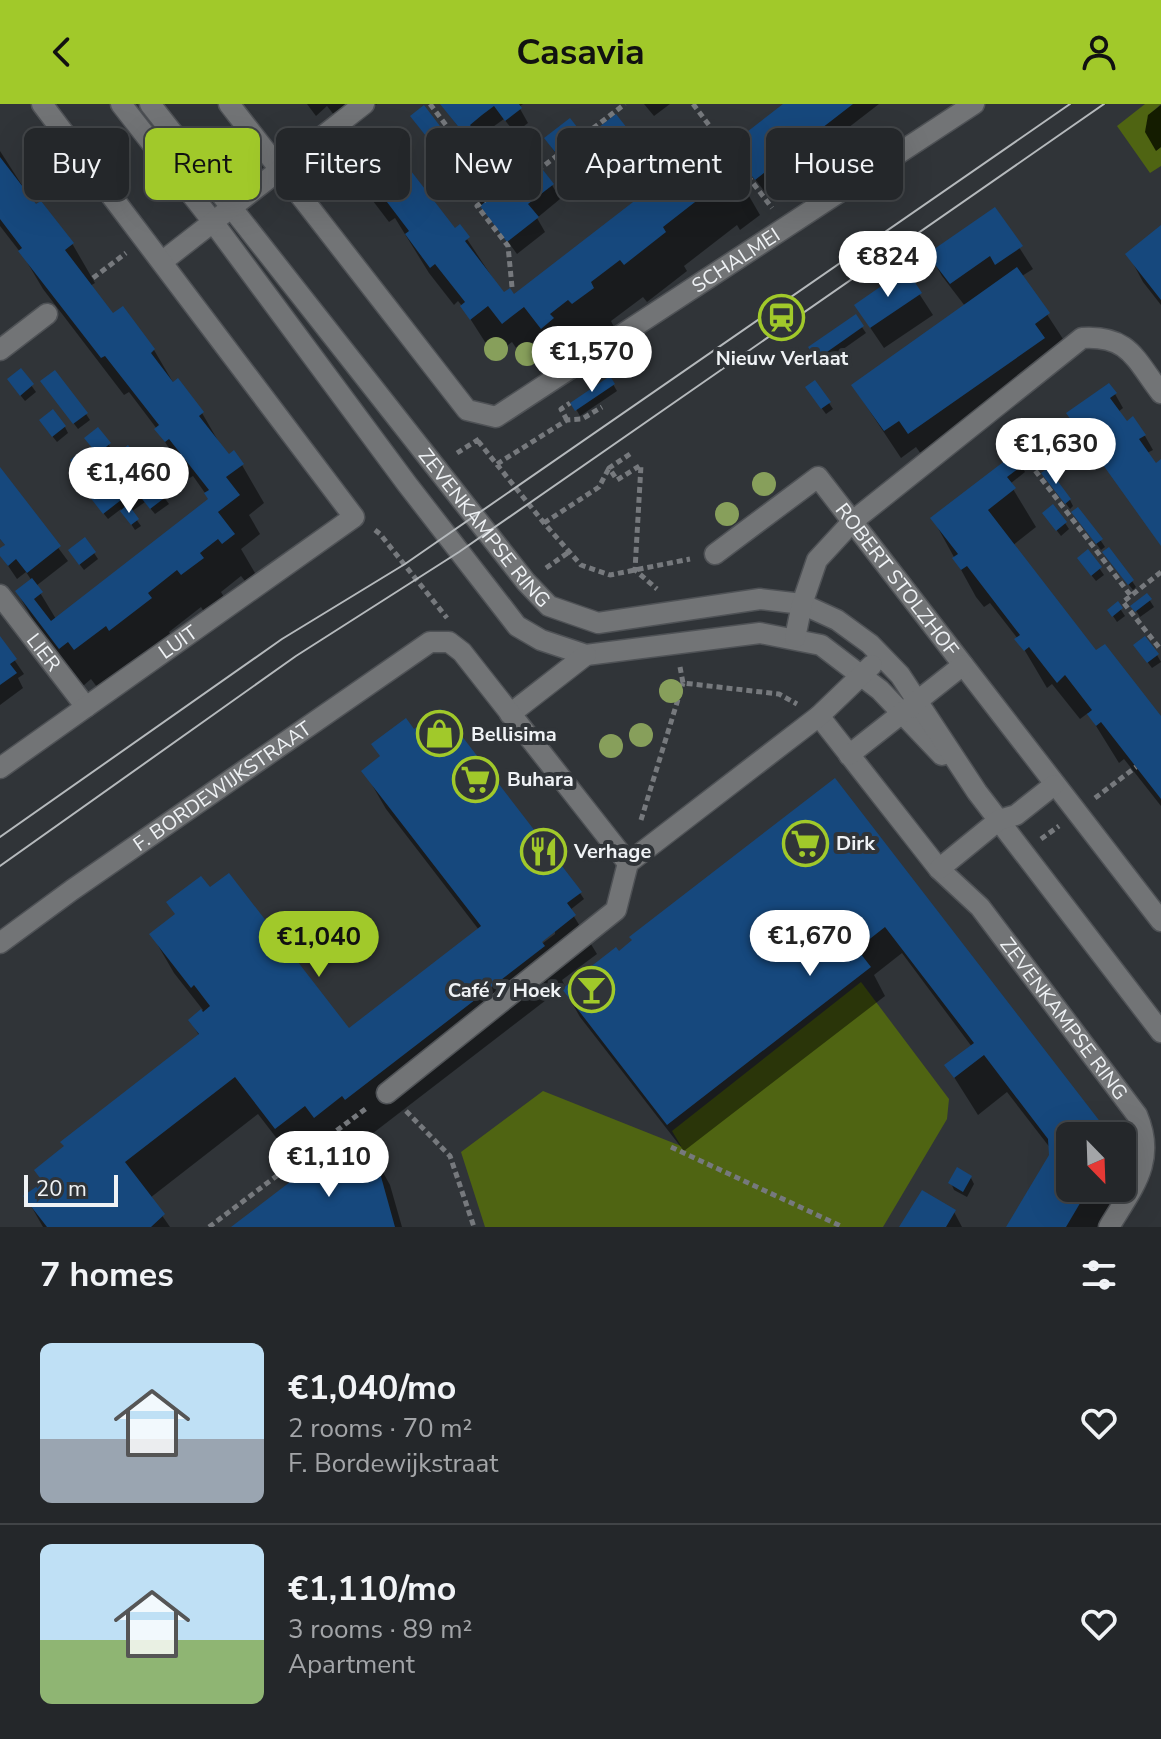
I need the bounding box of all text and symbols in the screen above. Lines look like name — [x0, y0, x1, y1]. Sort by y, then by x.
text: Casavia — [516, 28, 645, 77]
icon: back — [40, 30, 84, 74]
icon: person — [1077, 30, 1121, 74]
chip: Buy — [24, 128, 129, 200]
chip: Rent — [145, 128, 260, 200]
chip: Filters — [276, 128, 410, 200]
chip: New — [426, 128, 541, 200]
chip: Apartment — [557, 128, 750, 200]
chip: House — [766, 128, 903, 200]
street label: SCHALMEI — [686, 221, 785, 299]
pin: €824 — [841, 231, 935, 299]
text: €824 — [857, 239, 919, 274]
station icon: Nieuw Verlaat — [758, 294, 806, 342]
pin: €1,570 — [527, 326, 657, 394]
text: €1,570 — [550, 334, 634, 369]
place label: Nieuw Verlaat — [716, 345, 849, 372]
pin: €1,630 — [991, 418, 1121, 486]
text: €1,630 — [1014, 426, 1098, 461]
street label: ZEVENKAMPSE RING — [412, 443, 557, 613]
pin: €1,460 — [64, 447, 194, 515]
text: €1,460 — [87, 455, 171, 490]
street label: ROBERT STOLZHOF — [829, 497, 965, 662]
street label: LUIT — [153, 619, 203, 665]
street label: LIER — [21, 628, 67, 677]
shop icon: Bellisima — [416, 710, 464, 758]
street label: F. BORDEWIJKSTRAAT — [128, 715, 317, 857]
place label: Bellisima — [471, 721, 557, 748]
supermarket icon: Buhara — [452, 755, 500, 803]
place label: Buhara — [507, 766, 574, 793]
supermarket icon: Dirk — [781, 819, 829, 867]
restaurant icon: Verhage — [519, 827, 567, 875]
place label: Dirk — [836, 830, 876, 857]
place label: Verhage — [573, 838, 651, 865]
pin: €1,670 — [745, 910, 875, 978]
pin: €1,040 — [254, 911, 384, 979]
text: €1,670 — [768, 918, 852, 953]
text: €1,040 — [277, 919, 361, 954]
street label: ZEVENKAMPSE RING — [994, 932, 1134, 1105]
bar icon: Café 7 Hoek — [568, 966, 616, 1014]
place label: Café 7 Hoek — [448, 977, 562, 1004]
north arrow — [1056, 1122, 1136, 1202]
map controls — [1056, 1122, 1136, 1202]
pin: €1,110 — [264, 1131, 394, 1199]
text: €1,110 — [287, 1139, 371, 1174]
scale bar — [24, 1171, 118, 1207]
text: 20 m — [36, 1174, 87, 1204]
text: 7 homes — [40, 1252, 174, 1298]
icon: filters — [1077, 1253, 1121, 1297]
text: €1,040/mo — [288, 1365, 456, 1411]
icon: home — [104, 1375, 200, 1471]
icon: heart — [1077, 1401, 1121, 1445]
text: 2 rooms · 70 m² — [288, 1411, 472, 1446]
text: F. Bordewijkstraat — [288, 1446, 498, 1481]
text: €1,110/mo — [288, 1566, 456, 1612]
icon: home — [104, 1576, 200, 1672]
icon: heart — [1077, 1602, 1121, 1646]
text: 3 rooms · 89 m² — [288, 1612, 472, 1647]
text: Apartment — [288, 1647, 415, 1682]

